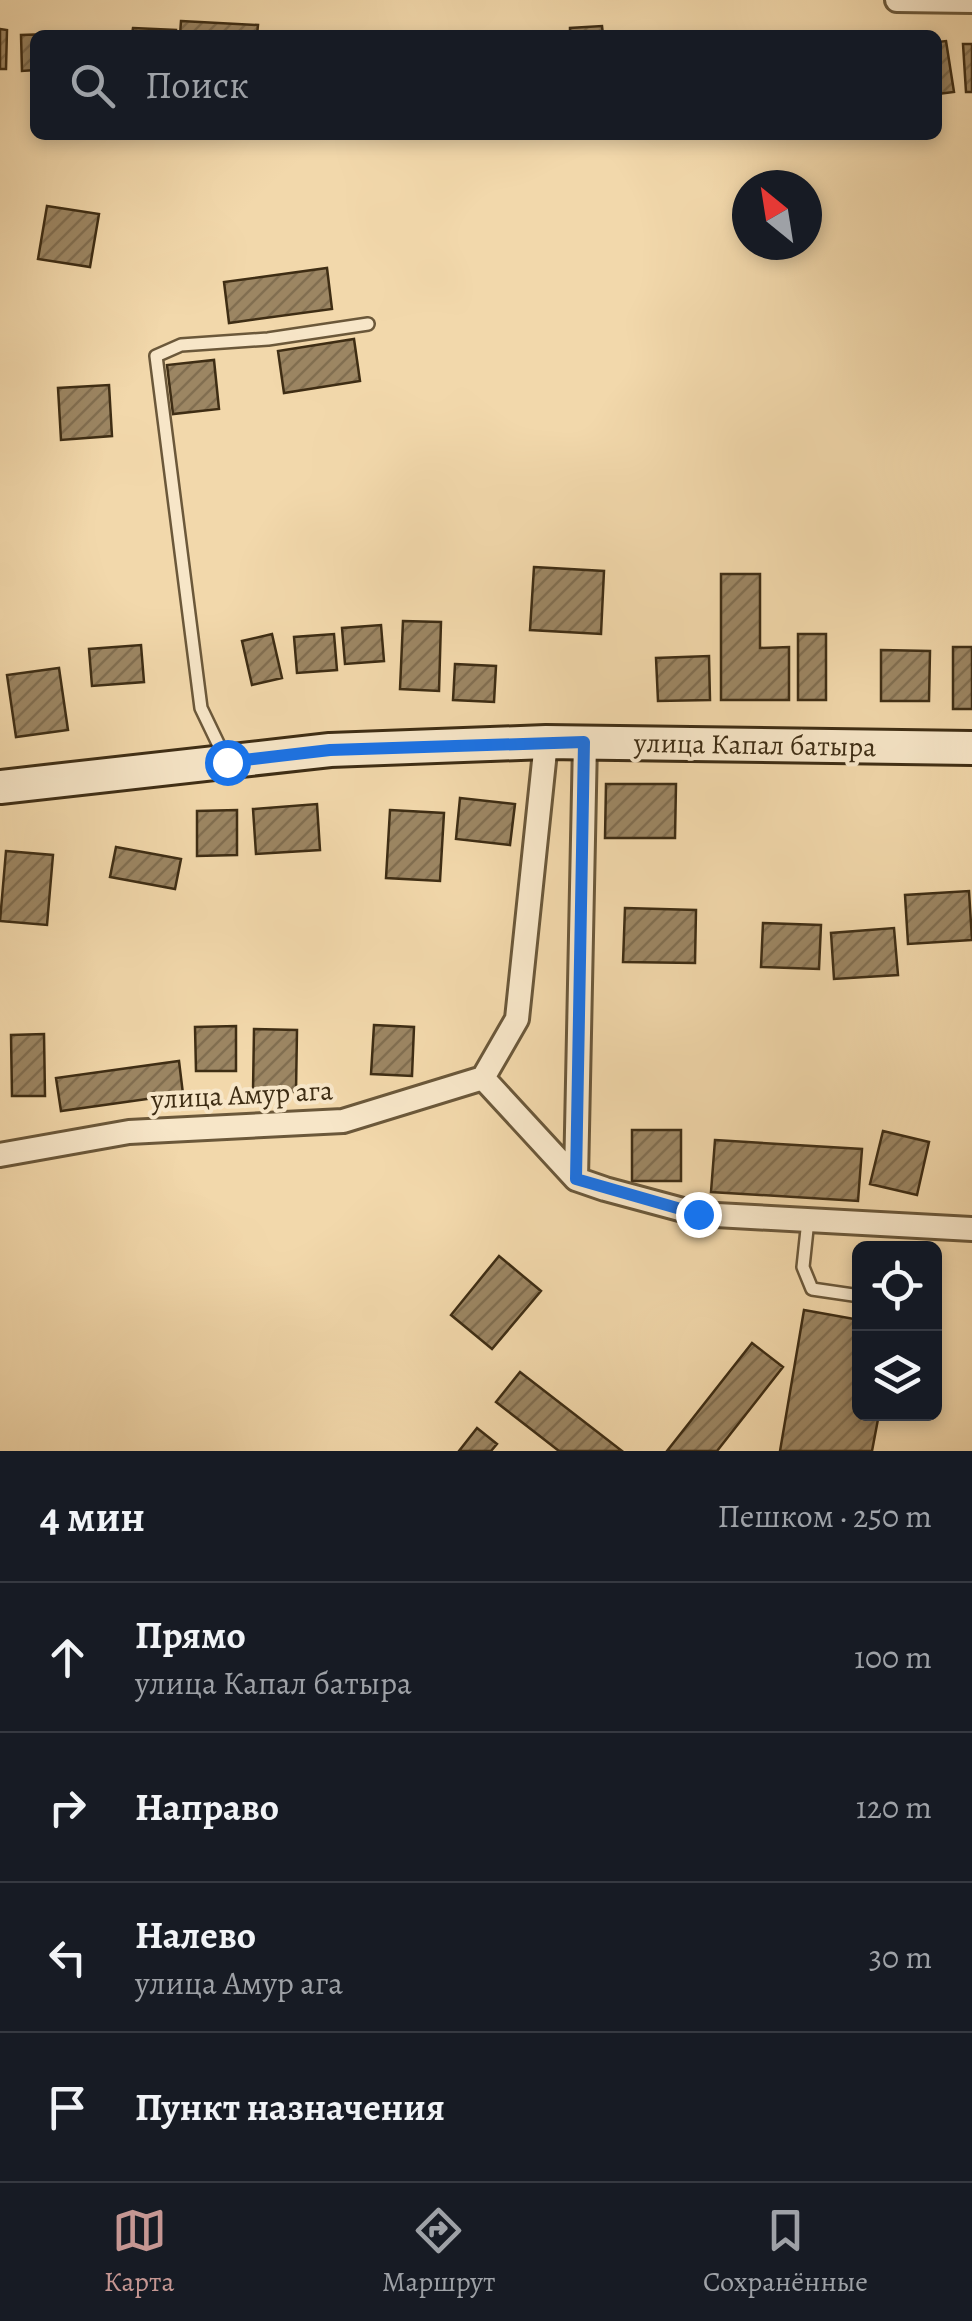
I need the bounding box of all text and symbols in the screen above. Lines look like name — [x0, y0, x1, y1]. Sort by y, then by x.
search box — [30, 30, 942, 140]
icon: search — [65, 58, 120, 113]
text: Поиск — [145, 59, 249, 111]
north arrow — [732, 170, 822, 260]
street label: улица Капал батыра — [633, 724, 876, 766]
route start — [205, 740, 251, 786]
street label: улица Амур ага — [149, 1071, 334, 1119]
route end — [676, 1192, 722, 1238]
map controls — [852, 1241, 942, 1421]
button: locate — [852, 1241, 942, 1331]
button: layers — [852, 1331, 942, 1421]
text: 4 мин — [40, 1488, 145, 1545]
text: Пешком · 250 m — [718, 1494, 932, 1538]
text: Прямо — [135, 1609, 246, 1661]
icon: ahead — [40, 1630, 95, 1685]
text: 100 m — [854, 1635, 932, 1679]
text: улица Капал батыра — [135, 1661, 412, 1705]
icon: right — [40, 1780, 95, 1835]
text: Направо — [135, 1781, 279, 1833]
text: 120 m — [856, 1785, 932, 1829]
text: Налево — [135, 1909, 256, 1961]
icon: left — [40, 1930, 95, 1985]
text: 30 m — [869, 1935, 932, 1979]
text: улица Амур ага — [135, 1961, 343, 2005]
icon: arrive — [40, 2080, 95, 2135]
text: Пункт назначения — [135, 2081, 445, 2133]
tab: Карта — [104, 2203, 174, 2301]
tab: Маршрут — [382, 2203, 495, 2301]
tab: Сохранённые — [703, 2203, 868, 2301]

